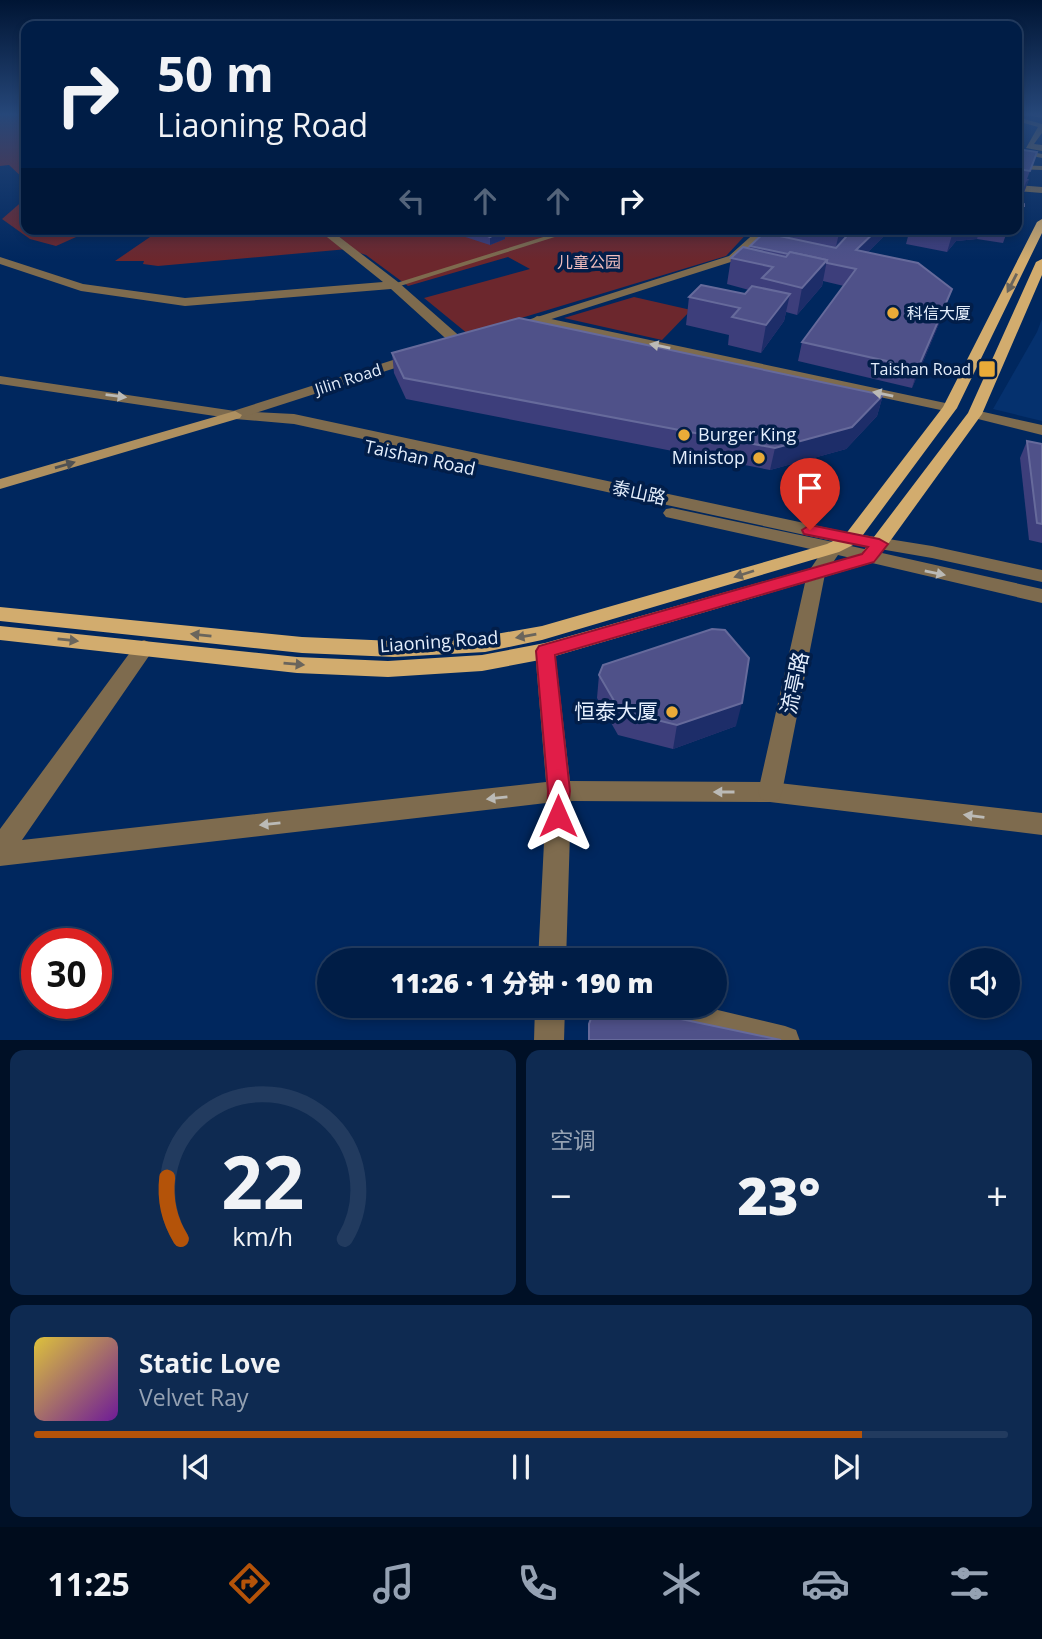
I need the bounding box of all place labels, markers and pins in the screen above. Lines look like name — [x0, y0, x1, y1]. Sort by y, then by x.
place label: 科信大厦 — [907, 302, 971, 324]
marker: 科信大厦 — [885, 305, 901, 321]
place label: Taishan Road — [871, 358, 971, 380]
marker: Taishan Road — [977, 359, 997, 379]
place label: Burger King — [698, 422, 797, 446]
marker: Burger King — [676, 427, 692, 443]
place label: Ministop — [672, 445, 745, 469]
marker: Ministop — [751, 450, 767, 466]
pin — [780, 458, 840, 530]
place label: 恒泰大厦 — [574, 697, 658, 725]
marker: 恒泰大厦 — [664, 704, 680, 720]

